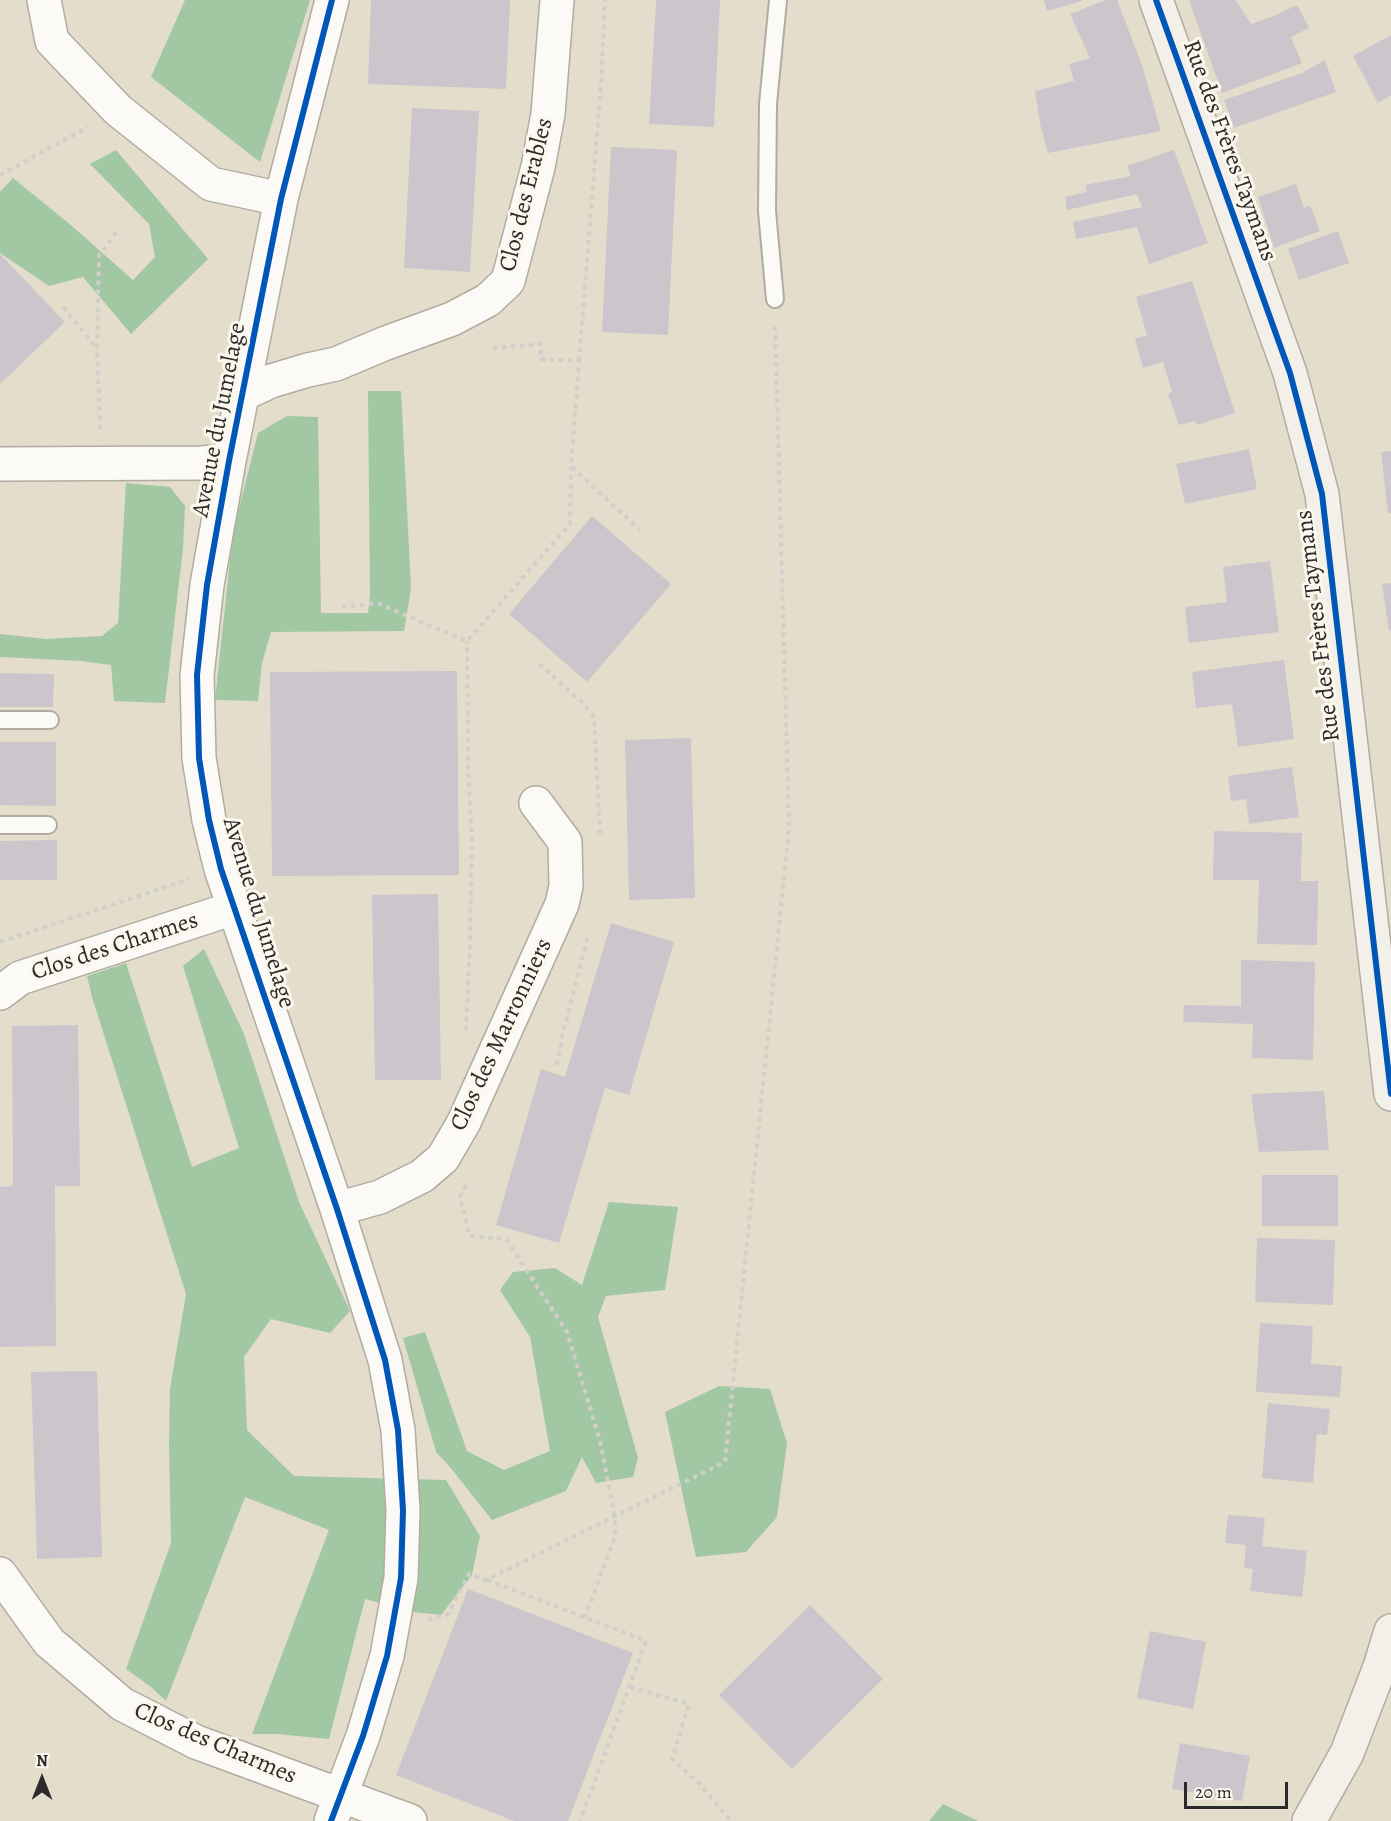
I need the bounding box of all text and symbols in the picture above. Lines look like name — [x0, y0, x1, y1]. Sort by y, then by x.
street label: Rue des Frères Taymans — [1176, 36, 1282, 266]
street label: Clos des Erables — [494, 115, 560, 275]
street label: Avenue du Jumelage — [187, 320, 253, 520]
street label: Rue des Frères Taymans — [1290, 508, 1348, 744]
street label: Avenue du Jumelage — [215, 814, 301, 1012]
street label: Clos des Charmes — [28, 906, 202, 988]
street label: Clos des Marronniers — [445, 934, 559, 1136]
street label: Clos des Charmes — [129, 1697, 301, 1791]
north arrow — [12, 1749, 72, 1809]
text: N — [36, 1750, 48, 1772]
scale bar — [1187, 1770, 1290, 1808]
text: 20 m — [1195, 1780, 1232, 1804]

